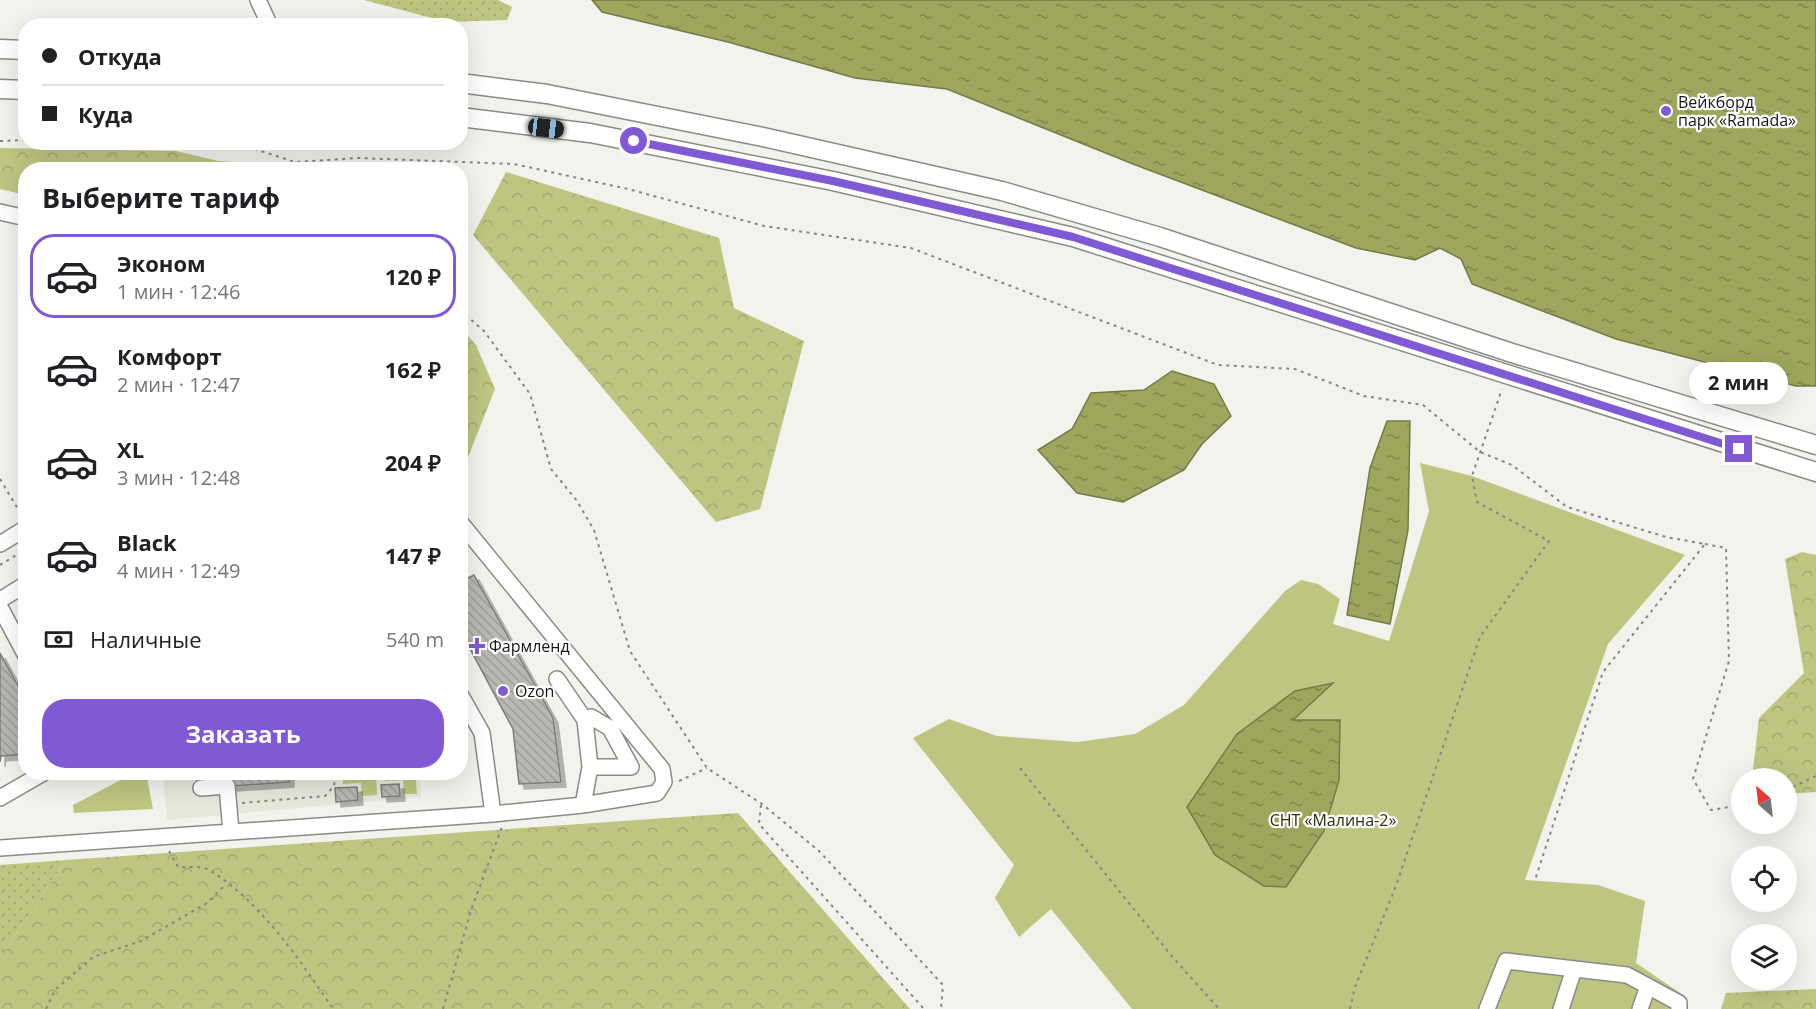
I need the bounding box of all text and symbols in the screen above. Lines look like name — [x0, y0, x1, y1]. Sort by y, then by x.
text: Откуда — [78, 41, 162, 71]
place label: Вейкборд парк «Ramada» — [1678, 91, 1796, 131]
text: Куда — [78, 99, 133, 129]
marker: Вейкборд парк «Ramada» — [1659, 104, 1673, 118]
car — [527, 117, 565, 139]
route start — [620, 127, 647, 154]
text: Выберите тариф — [42, 179, 280, 216]
text: Эконом — [117, 248, 206, 278]
icon: car — [45, 249, 99, 303]
text: 120 ₽ — [385, 261, 441, 291]
text: 1 мин · 12:46 — [117, 278, 240, 305]
text: Комфорт — [117, 341, 222, 371]
icon: car — [45, 342, 99, 396]
text: 162 ₽ — [385, 354, 441, 384]
callout: 2 мин — [1690, 362, 1788, 404]
text: 2 мин — [1708, 369, 1769, 396]
text: 2 мин · 12:47 — [117, 371, 240, 398]
text: XL — [117, 434, 144, 464]
icon: car — [45, 435, 99, 489]
route end — [1725, 435, 1752, 462]
text: 204 ₽ — [385, 447, 441, 477]
text: 3 мин · 12:48 — [117, 464, 240, 491]
text: Black — [117, 527, 177, 557]
icon: car — [45, 528, 99, 582]
text: 147 ₽ — [385, 540, 441, 570]
text: 4 мин · 12:49 — [117, 557, 240, 584]
icon: cash — [42, 623, 75, 656]
text: Наличные — [90, 624, 202, 654]
text: 540 m — [386, 626, 444, 653]
place label: Фармленд — [489, 635, 570, 657]
marker: Фармленд — [470, 639, 484, 653]
place label: Ozon — [515, 680, 554, 702]
marker: Ozon — [496, 684, 510, 698]
button: Заказать — [42, 699, 444, 768]
north arrow — [1731, 768, 1797, 834]
map controls — [1731, 768, 1797, 990]
park label: СНТ «Малина-2» — [1270, 809, 1396, 831]
button: locate — [1731, 846, 1797, 912]
button: layers — [1731, 924, 1797, 990]

